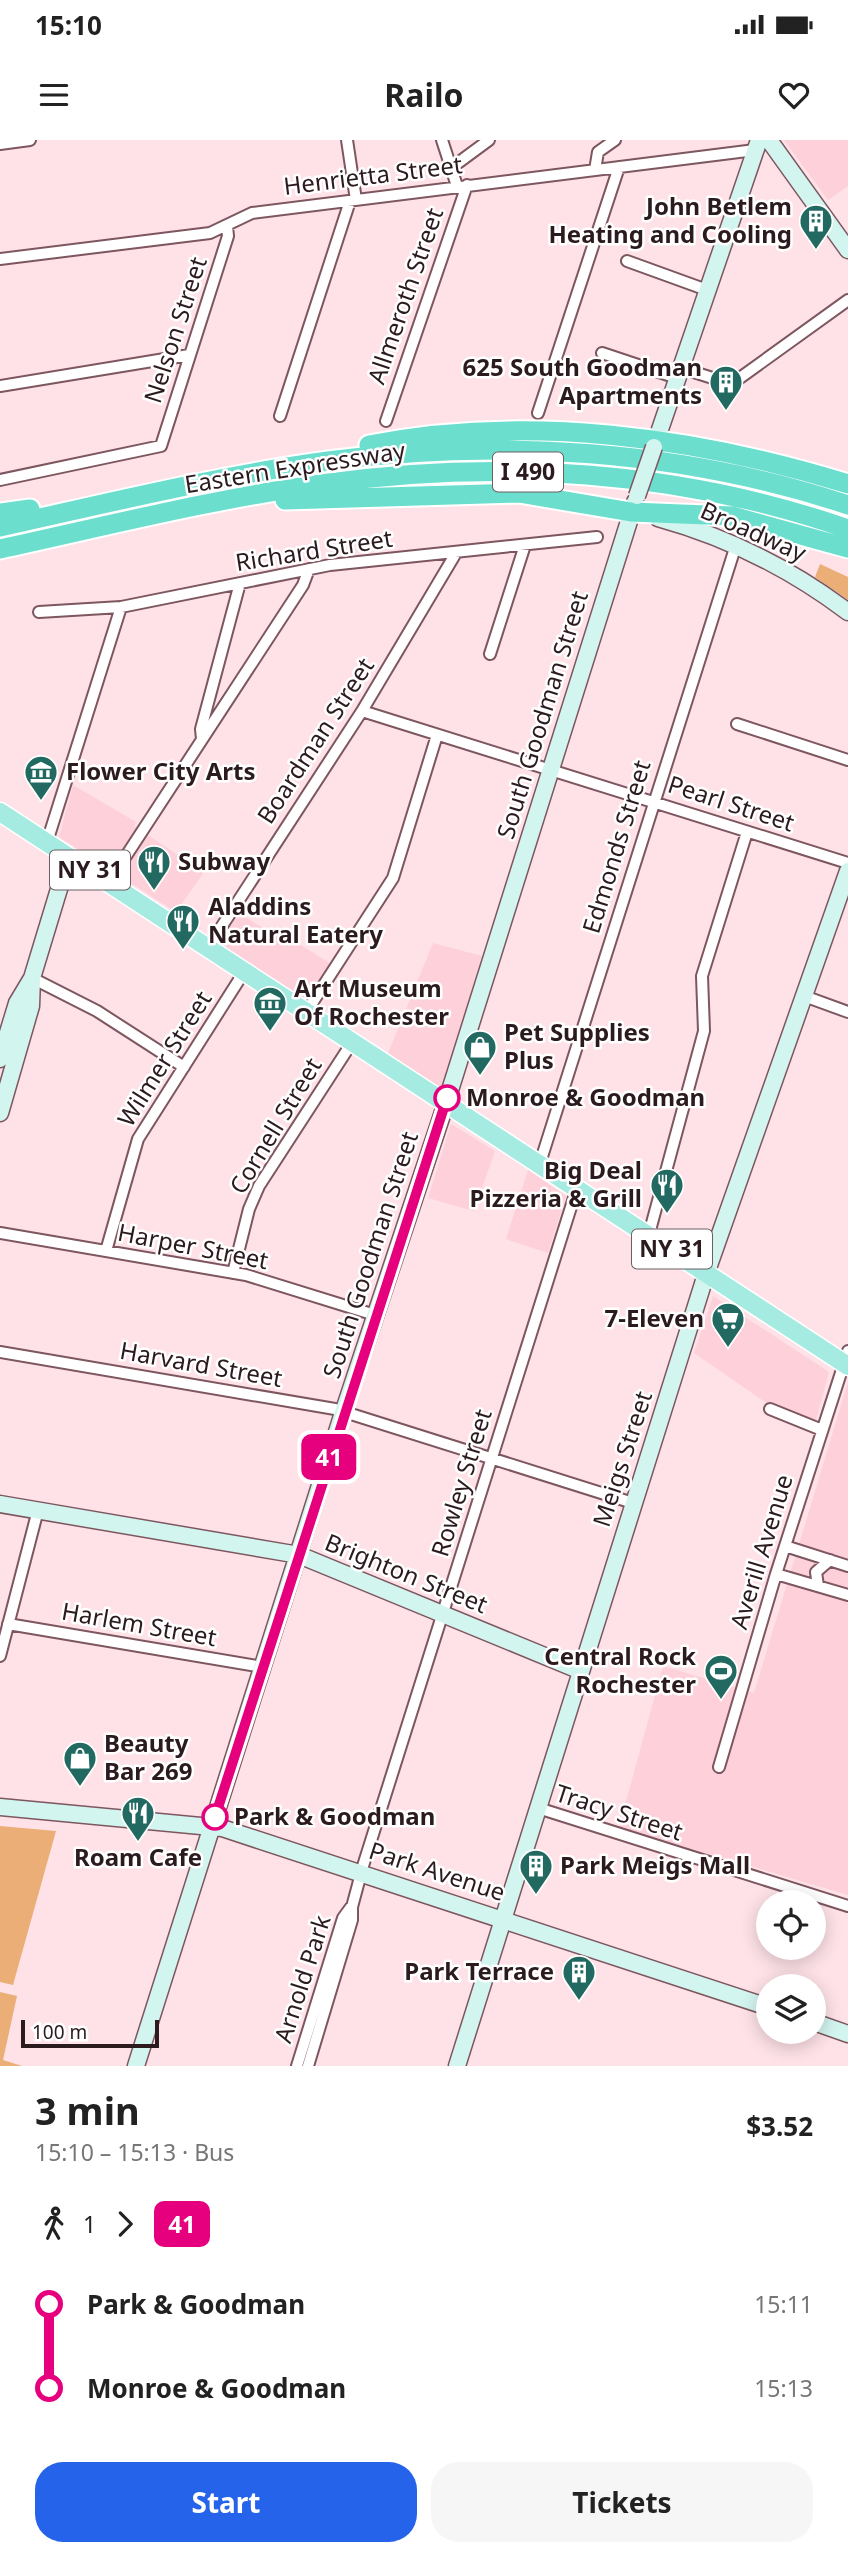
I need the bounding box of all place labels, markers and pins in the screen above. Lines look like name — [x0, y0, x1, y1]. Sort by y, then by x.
place label: John Betlem Heating and Cooling — [548, 189, 792, 250]
building icon: John Betlem Heating and Cooling — [797, 202, 835, 251]
place label: 625 South Goodman Apartments — [463, 350, 702, 411]
building icon: 625 South Goodman Apartments — [707, 363, 745, 412]
museum icon: Flower City Arts — [22, 753, 60, 802]
place label: Flower City Arts — [66, 754, 255, 787]
restaurant icon: Subway — [135, 843, 173, 892]
place label: Subway — [178, 844, 270, 877]
place label: Aladdins Natural Eatery — [208, 889, 383, 950]
restaurant icon: Aladdins Natural Eatery — [164, 902, 202, 951]
place label: Art Museum Of Rochester — [294, 971, 449, 1032]
museum icon: Art Museum Of Rochester — [251, 984, 289, 1033]
place label: Pet Supplies Plus — [504, 1015, 650, 1076]
shop icon: Pet Supplies Plus — [461, 1028, 499, 1077]
place label: Monroe & Goodman — [466, 1080, 705, 1113]
marker: Monroe & Goodman — [434, 1085, 460, 1111]
place label: Big Deal Pizzeria & Grill — [470, 1153, 642, 1214]
restaurant icon: Big Deal Pizzeria & Grill — [648, 1166, 686, 1215]
supermarket icon: 7-Eleven — [709, 1300, 747, 1349]
place label: 7-Eleven — [605, 1301, 704, 1334]
place label: Central Rock Rochester — [544, 1639, 696, 1700]
sports icon: Central Rock Rochester — [702, 1652, 740, 1701]
place label: Beauty Bar 269 — [104, 1726, 193, 1787]
shop icon: Beauty Bar 269 — [61, 1739, 99, 1788]
restaurant icon: Roam Cafe — [119, 1794, 157, 1843]
place label: Park & Goodman — [234, 1799, 435, 1832]
marker: Park & Goodman — [202, 1804, 228, 1830]
place label: Roam Cafe — [74, 1840, 202, 1873]
building icon: Park Meigs Mall — [517, 1847, 555, 1896]
place label: Park Meigs Mall — [560, 1848, 750, 1881]
building icon: Park Terrace — [560, 1953, 598, 2002]
place label: Park Terrace — [404, 1954, 554, 1987]

